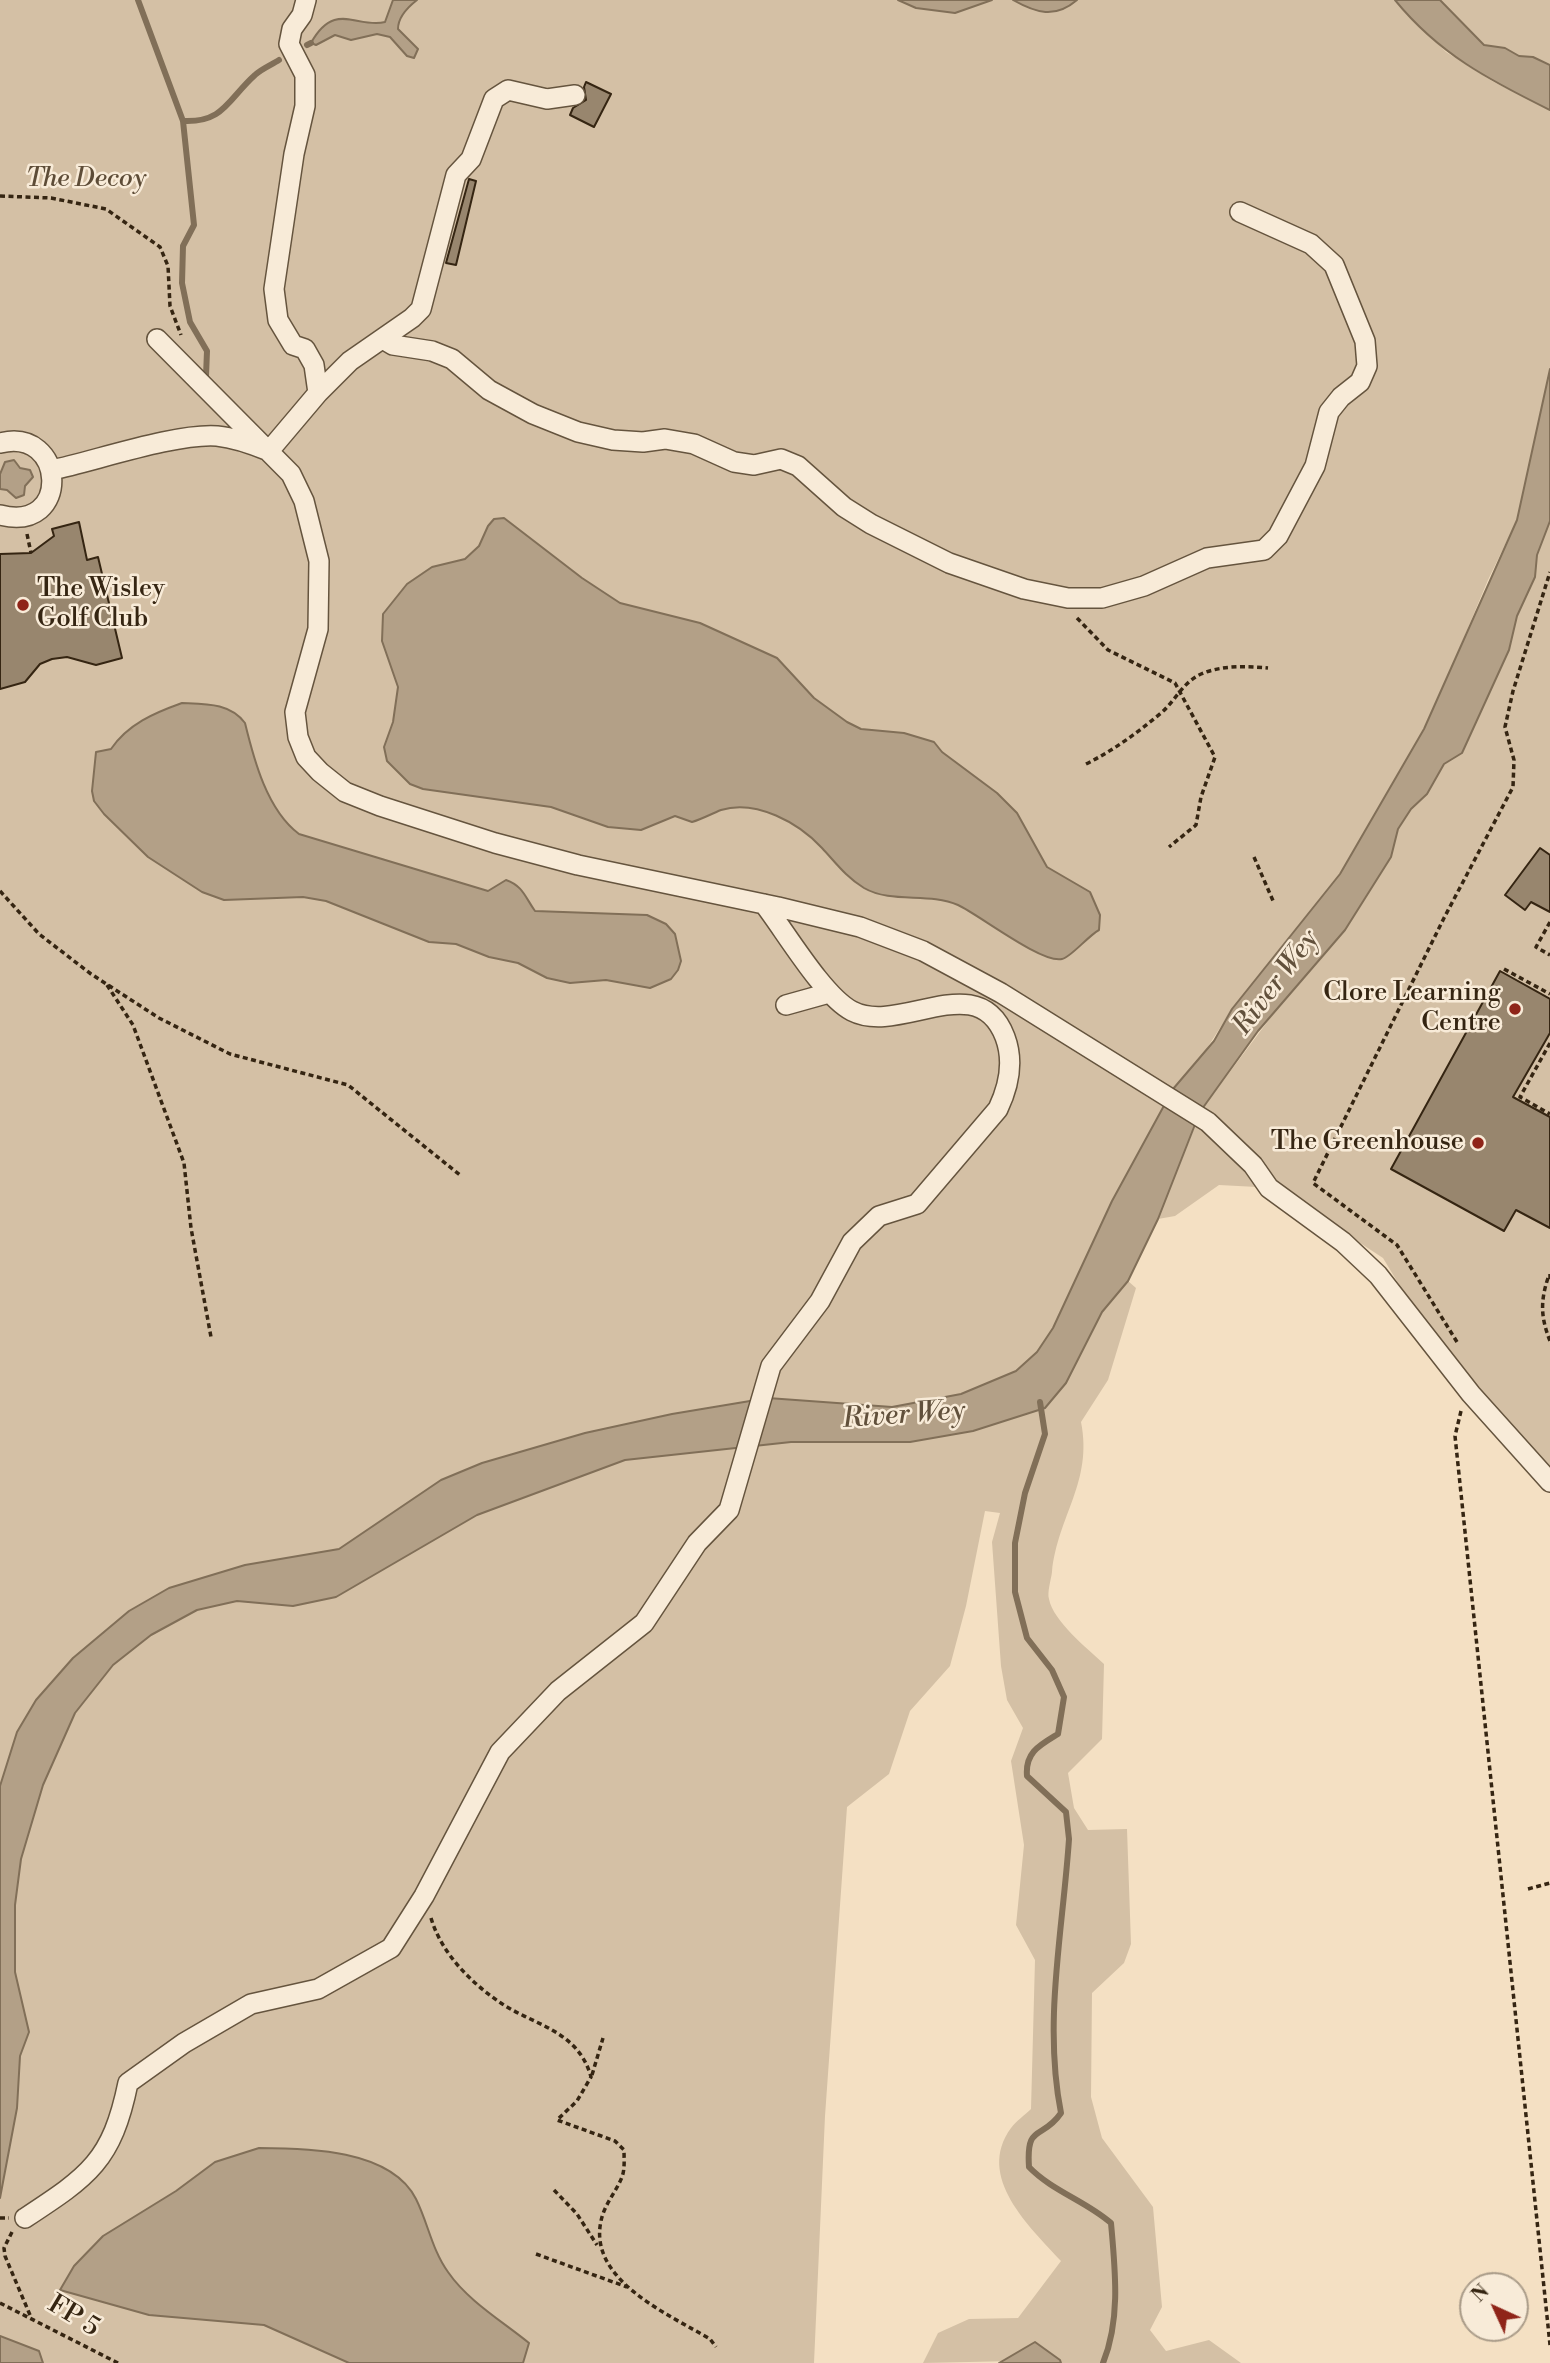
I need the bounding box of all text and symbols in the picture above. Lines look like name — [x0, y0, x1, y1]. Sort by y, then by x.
park label: The Decoy — [26, 164, 146, 196]
place label: The Wisley Golf Club — [37, 574, 165, 636]
marker: The Wisley Golf Club — [15, 597, 31, 613]
water label: River Wey — [1227, 924, 1327, 1042]
place label: Clore Learning Centre — [1323, 978, 1501, 1040]
marker: Clore Learning Centre — [1507, 1001, 1523, 1017]
place label: The Greenhouse — [1271, 1127, 1464, 1159]
marker: The Greenhouse — [1470, 1135, 1486, 1151]
water label: River Wey — [841, 1395, 967, 1437]
north arrow — [1459, 2272, 1529, 2342]
text: N — [1467, 2280, 1494, 2307]
street label: FP 5 — [42, 2290, 104, 2344]

